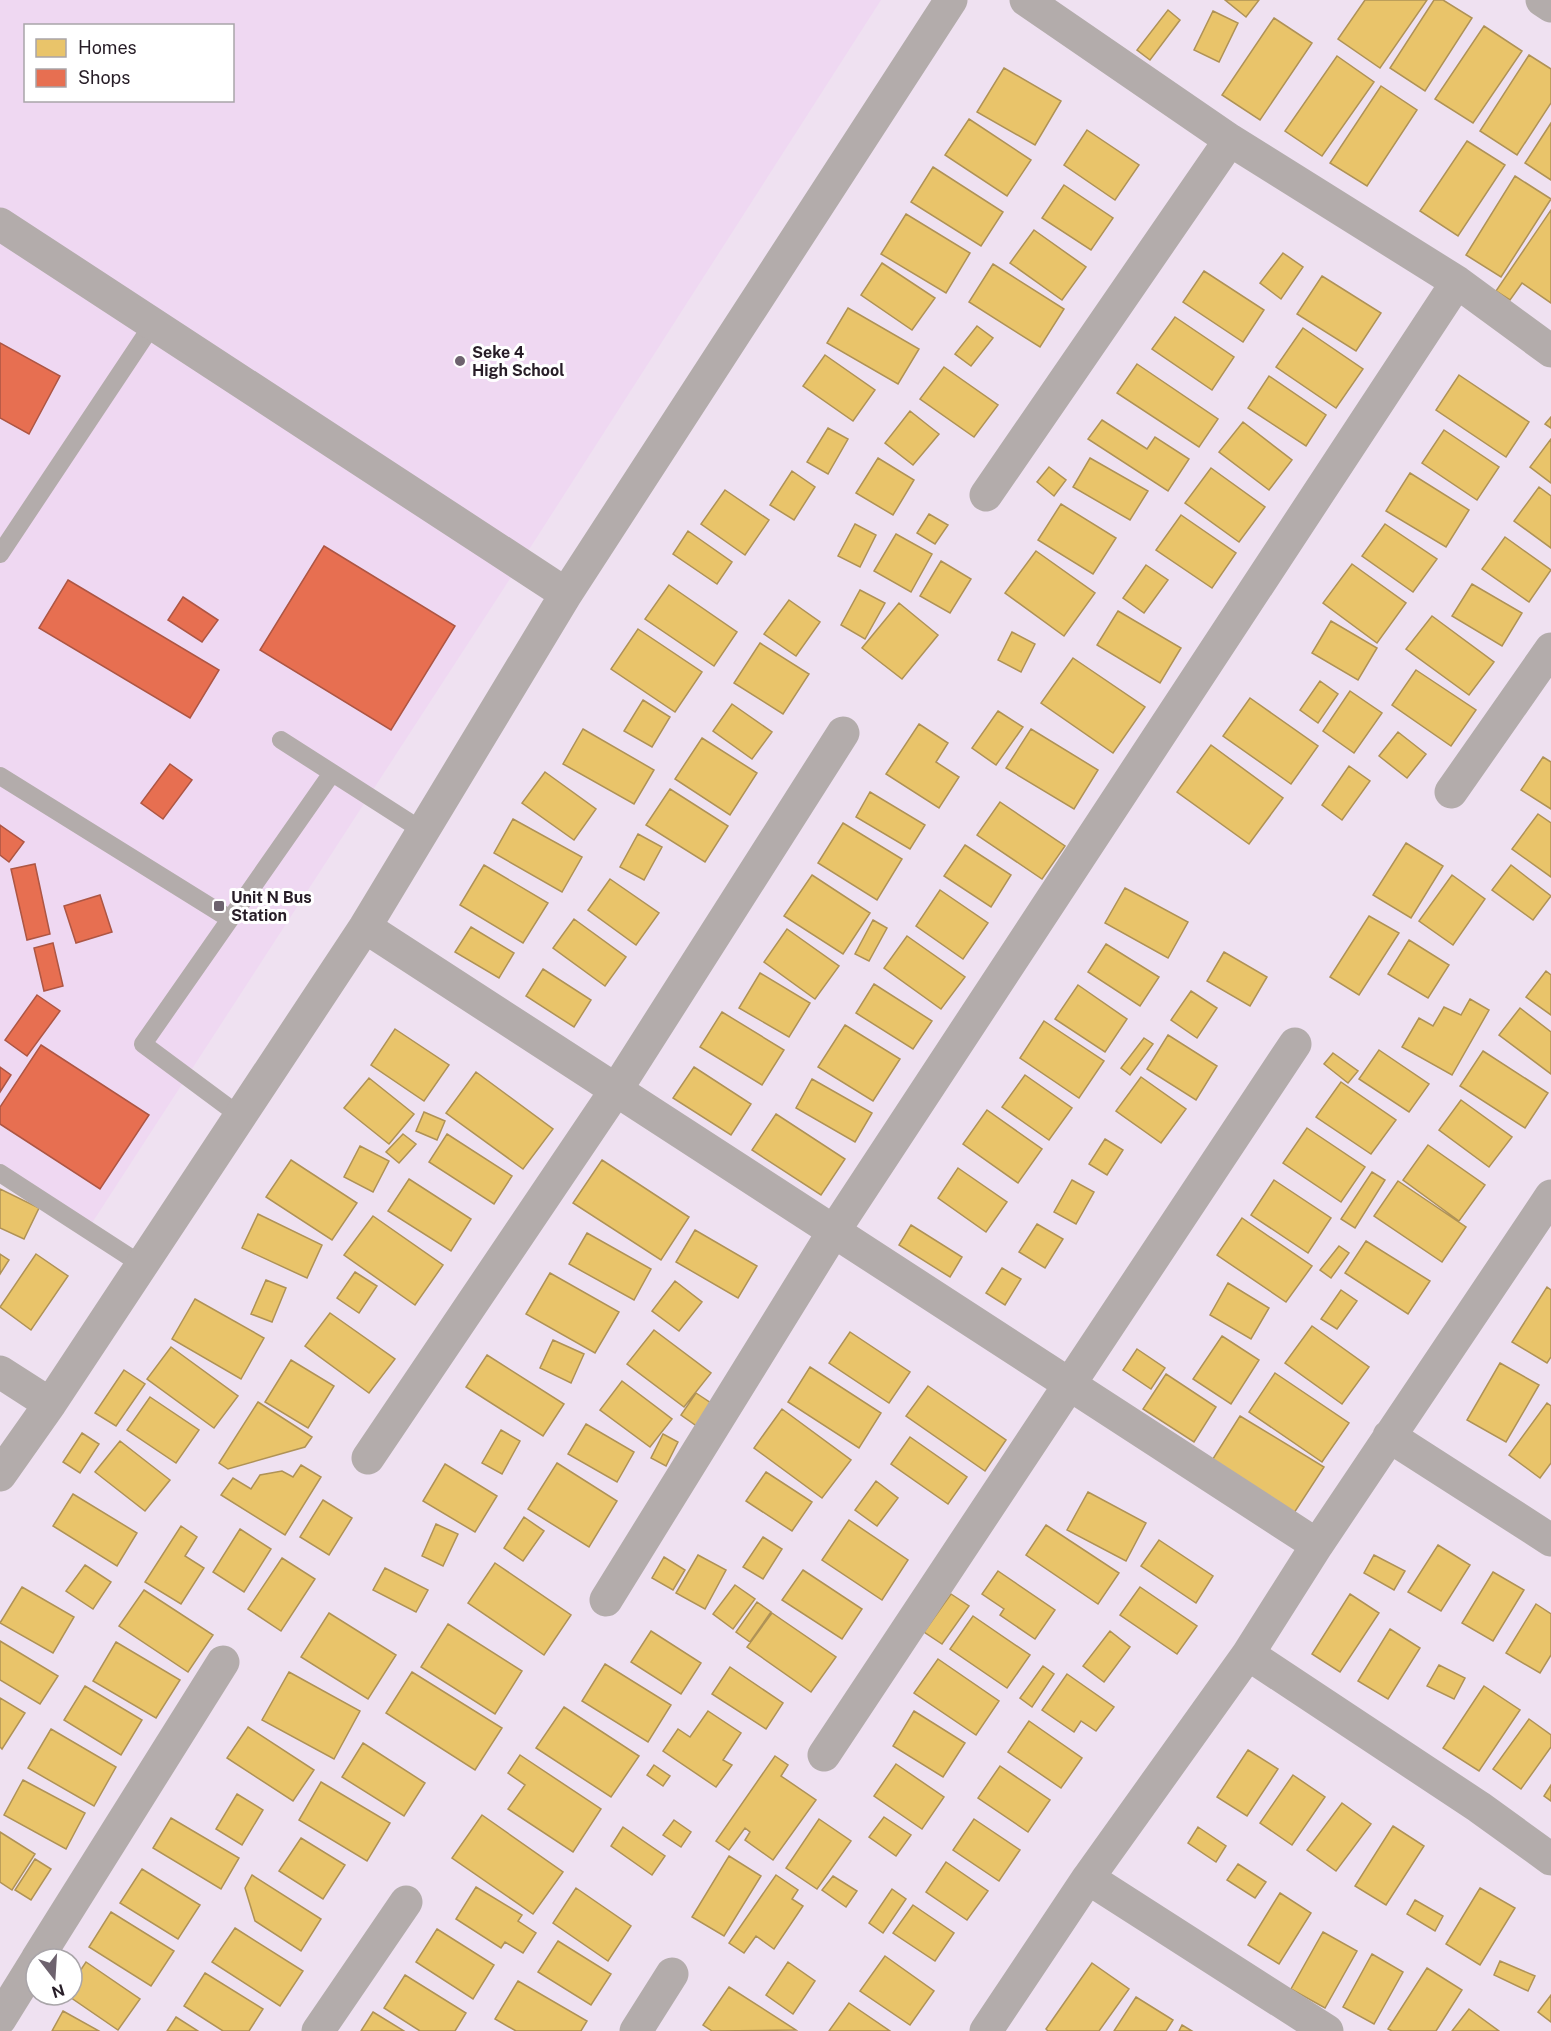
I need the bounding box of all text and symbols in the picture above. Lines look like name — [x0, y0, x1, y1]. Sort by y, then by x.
legend — [24, 24, 234, 102]
text: Homes — [78, 37, 137, 58]
text: Shops — [78, 67, 130, 88]
place label: Seke 4 High School — [472, 343, 565, 380]
marker: Seke 4 High School — [453, 354, 467, 368]
place label: Unit N Bus Station — [231, 888, 312, 925]
marker: Unit N Bus Station — [212, 899, 226, 913]
north arrow — [24, 1947, 84, 2007]
text: N — [49, 1980, 67, 2002]

